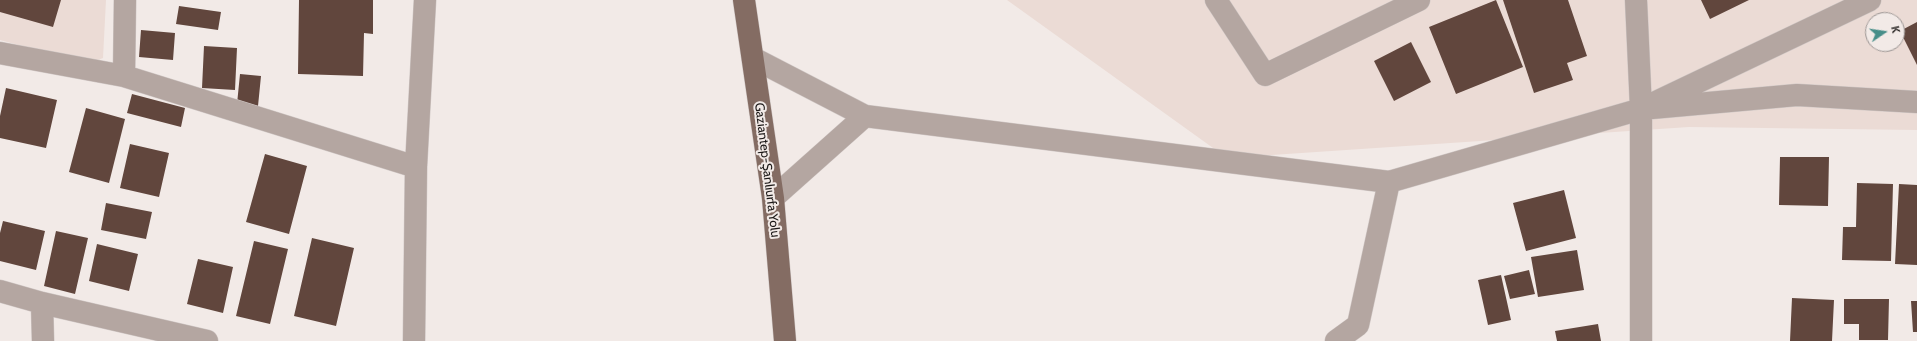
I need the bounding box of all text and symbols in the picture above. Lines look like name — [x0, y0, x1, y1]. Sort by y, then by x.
north arrow — [1865, 12, 1905, 52]
text: K — [1888, 25, 1903, 34]
street label: Gaziantep-Şanlıurfa Yolu — [751, 102, 783, 238]

